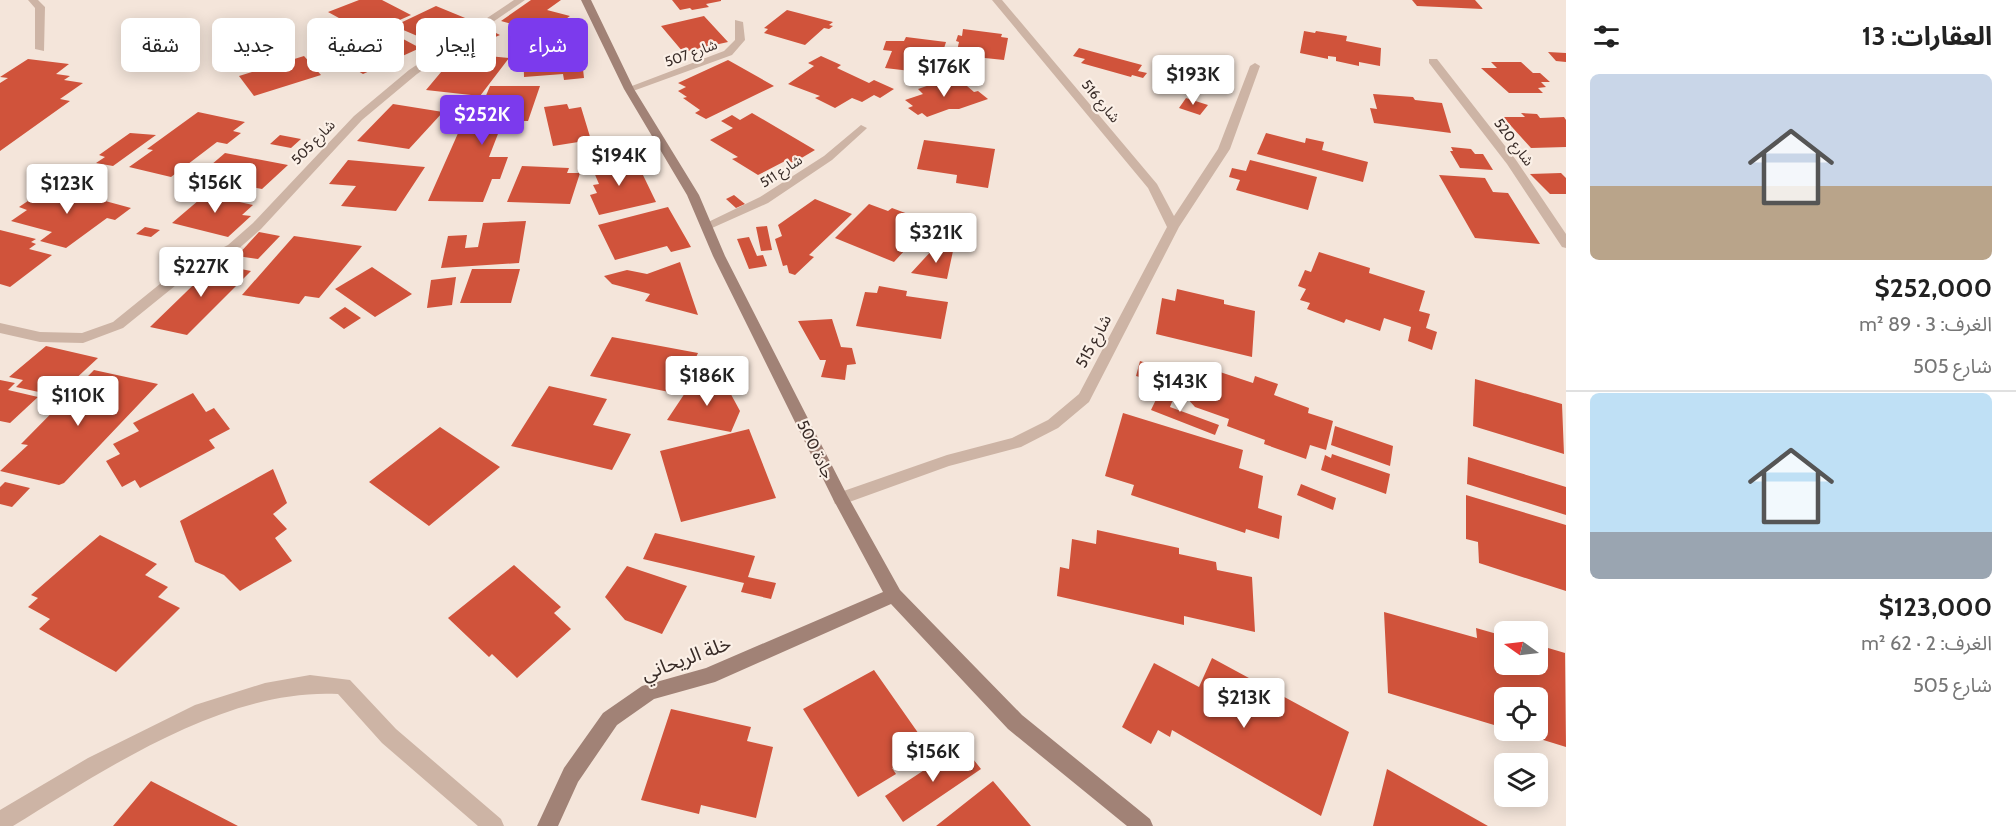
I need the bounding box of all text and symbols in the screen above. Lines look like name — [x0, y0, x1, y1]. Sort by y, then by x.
chip: شقة — [121, 18, 200, 72]
chip: جديد — [212, 18, 295, 72]
chip: تصفية — [307, 18, 404, 72]
chip: إيجار — [416, 18, 496, 72]
chip: شراء — [508, 18, 588, 72]
icon: filters — [1590, 20, 1623, 53]
text: العقارات: 13 — [1862, 20, 1992, 52]
street label: شارع 507 — [662, 35, 720, 73]
pin: $176K — [902, 47, 986, 98]
text: $176K — [918, 54, 970, 78]
pin: $193K — [1151, 55, 1235, 106]
text: $193K — [1166, 62, 1220, 86]
street label: شارع 516 — [1076, 76, 1124, 127]
pin: $252K — [440, 95, 524, 146]
text: $252K — [454, 102, 510, 126]
icon: home — [1737, 113, 1845, 221]
street label: شارع 520 — [1489, 115, 1538, 171]
street label: شارع 505 — [287, 116, 340, 170]
pin: $194K — [577, 136, 661, 187]
text: $194K — [591, 143, 647, 167]
street label: شارع 511 — [756, 151, 807, 193]
pin: $156K — [173, 163, 257, 214]
pin: $123K — [25, 164, 109, 215]
text: $156K — [188, 170, 242, 194]
text: $123K — [41, 171, 93, 195]
pin: $321K — [894, 213, 978, 264]
text: $321K — [910, 220, 962, 244]
pin: $227K — [159, 247, 243, 298]
text: $227K — [173, 254, 229, 278]
text: $252,000 — [1875, 272, 1992, 304]
street label: شارع 515 — [1072, 311, 1118, 372]
text: الغرف: 3 · 89 m² — [1859, 312, 1992, 336]
text: شارع 505 — [1913, 354, 1992, 378]
pin: $186K — [665, 356, 749, 407]
pin: $143K — [1138, 362, 1222, 413]
text: $186K — [680, 363, 734, 387]
text: $143K — [1153, 369, 1207, 393]
pin: $110K — [36, 376, 120, 427]
text: $110K — [51, 383, 105, 407]
street label: جادة 500 — [793, 417, 838, 482]
icon: home — [1737, 432, 1845, 540]
text: $123,000 — [1879, 591, 1992, 623]
north arrow — [1494, 621, 1548, 675]
map controls — [1494, 621, 1548, 807]
street label: خلة الريحاني — [638, 631, 735, 689]
text: الغرف: 2 · 62 m² — [1861, 631, 1992, 655]
text: شارع 505 — [1913, 673, 1992, 697]
pin: $213K — [1202, 678, 1286, 729]
text: $213K — [1218, 685, 1270, 709]
button: locate — [1494, 687, 1548, 741]
pin: $156K — [891, 732, 975, 783]
text: $156K — [906, 739, 960, 763]
button: layers — [1494, 753, 1548, 807]

